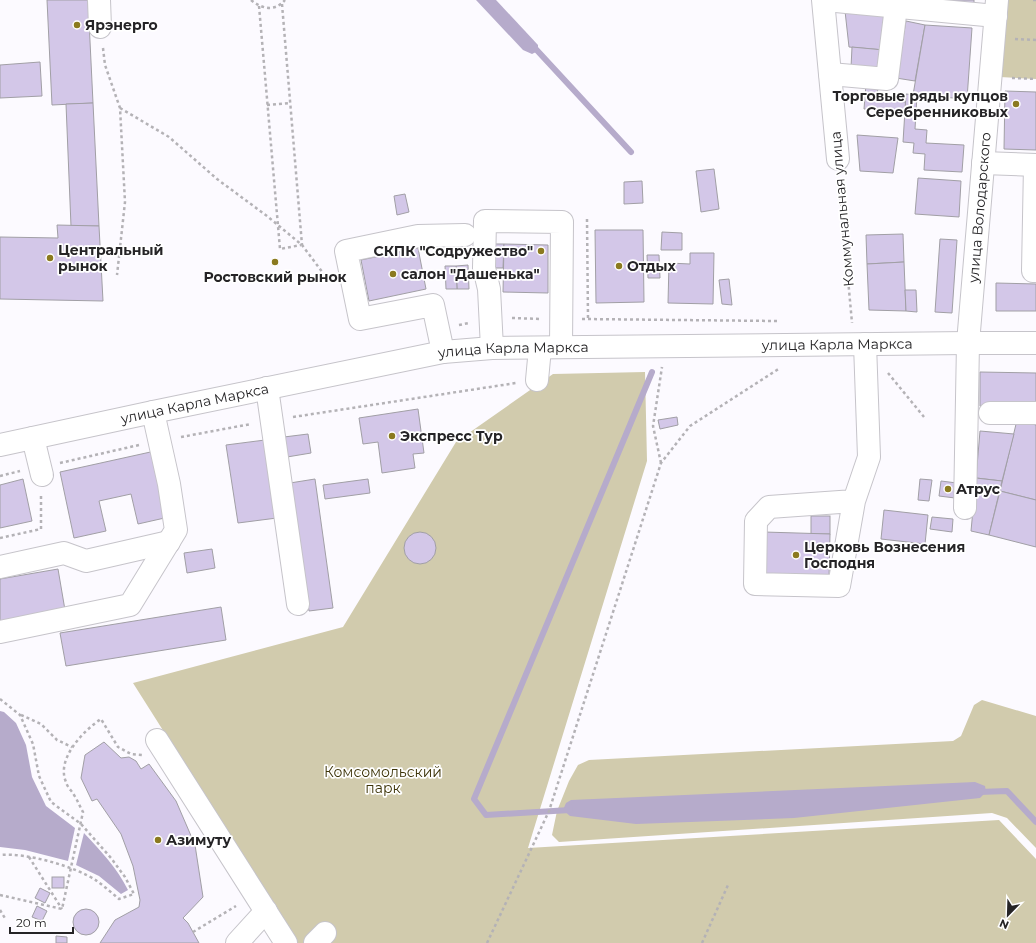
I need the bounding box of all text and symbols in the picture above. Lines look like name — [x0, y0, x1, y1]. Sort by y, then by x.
place label: Ярэнерго — [85, 16, 158, 34]
marker: Ярэнерго — [72, 20, 82, 30]
place label: Торговые ряды купцов Серебренниковых — [833, 87, 1009, 121]
marker: Торговые ряды купцов Серебренниковых — [1011, 99, 1021, 109]
street label: Коммунальная улица — [826, 130, 858, 288]
street label: улица Володарского — [964, 131, 995, 285]
place label: Центральный рынок — [58, 241, 163, 275]
place label: СКПК "Содружество" — [374, 242, 533, 260]
marker: СКПК "Содружество" — [536, 246, 546, 256]
marker: Центральный рынок — [45, 253, 55, 263]
marker: Ростовский рынок — [270, 257, 280, 267]
place label: Отдых — [627, 257, 676, 275]
marker: Отдых — [614, 261, 624, 271]
place label: салон "Дашенька" — [401, 265, 540, 283]
place label: Ростовский рынок — [203, 268, 347, 286]
marker: салон "Дашенька" — [388, 269, 398, 279]
street label: улица Карла Маркса — [761, 335, 913, 354]
street label: улица Карла Маркса — [435, 338, 589, 362]
street label: улица Карла Маркса — [118, 379, 270, 428]
place label: Экспресс Тур — [400, 427, 503, 445]
marker: Экспресс Тур — [387, 431, 397, 441]
place label: Атрус — [956, 480, 1001, 498]
marker: Атрус — [943, 484, 953, 494]
place label: Церковь Вознесения Господня — [804, 538, 965, 572]
marker: Церковь Вознесения Господня — [791, 550, 801, 560]
park label: Комсомольский парк — [324, 763, 442, 797]
place label: Азимуту — [166, 831, 232, 849]
marker: Азимуту — [153, 835, 163, 845]
north arrow — [988, 895, 1028, 935]
scale bar — [10, 909, 73, 935]
text: 20 m — [16, 915, 47, 930]
text: N — [997, 916, 1011, 932]

